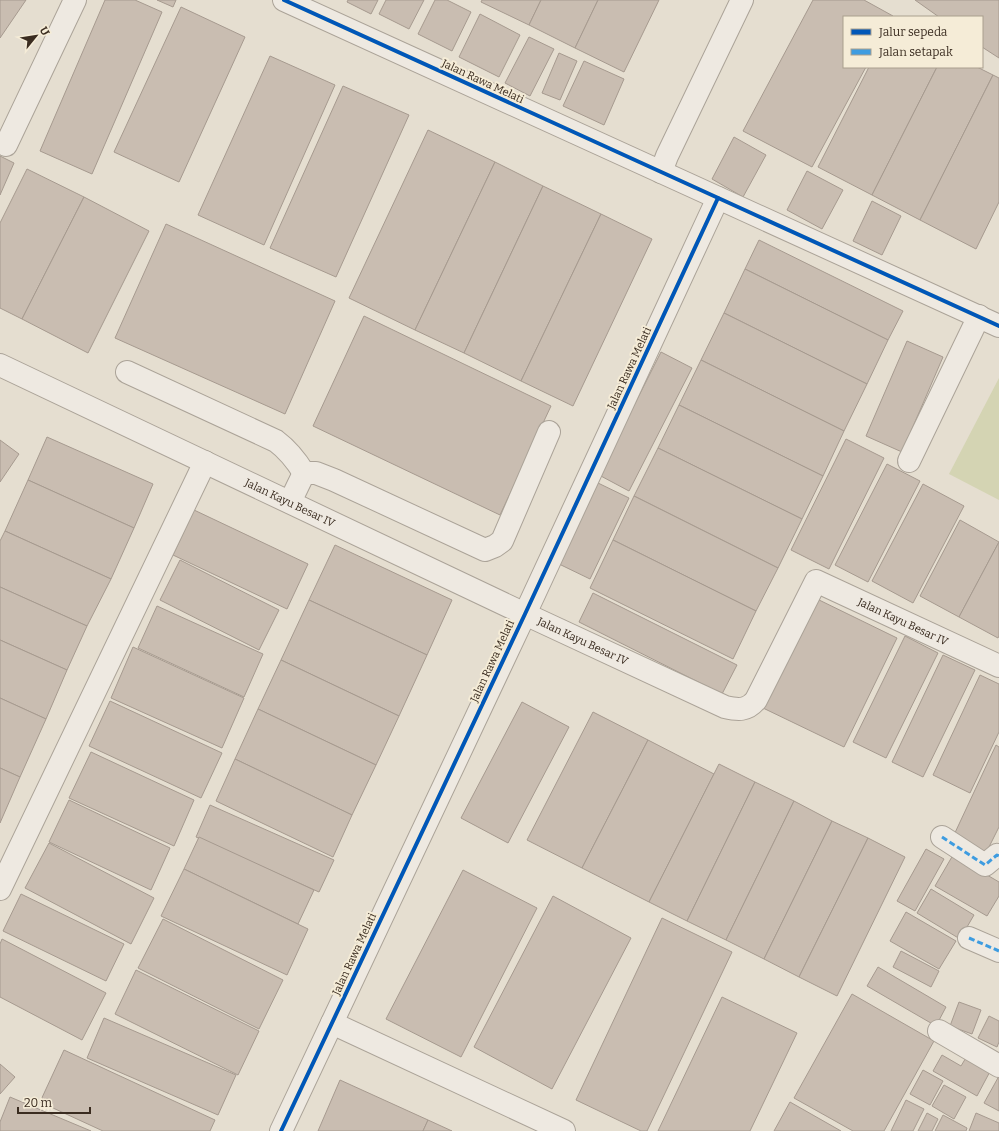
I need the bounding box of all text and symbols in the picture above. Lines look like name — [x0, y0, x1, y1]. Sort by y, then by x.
north arrow — [16, 16, 56, 56]
legend — [843, 16, 983, 68]
text: U — [37, 24, 52, 38]
text: Jalur sepeda — [878, 25, 948, 39]
text: Jalan setapak — [878, 45, 953, 59]
street label: Jalan Rawa Melati — [439, 56, 527, 106]
street label: Jalan Rawa Melati — [604, 324, 654, 412]
street label: Jalan Kayu Besar IV — [242, 476, 337, 530]
street label: Jalan Kayu Besar IV — [855, 595, 951, 649]
street label: Jalan Kayu Besar IV — [535, 614, 630, 668]
street label: Jalan Rawa Melati — [467, 617, 517, 705]
street label: Jalan Rawa Melati — [329, 910, 379, 998]
scale bar — [18, 1089, 90, 1115]
text: 20 m — [24, 1096, 53, 1110]

